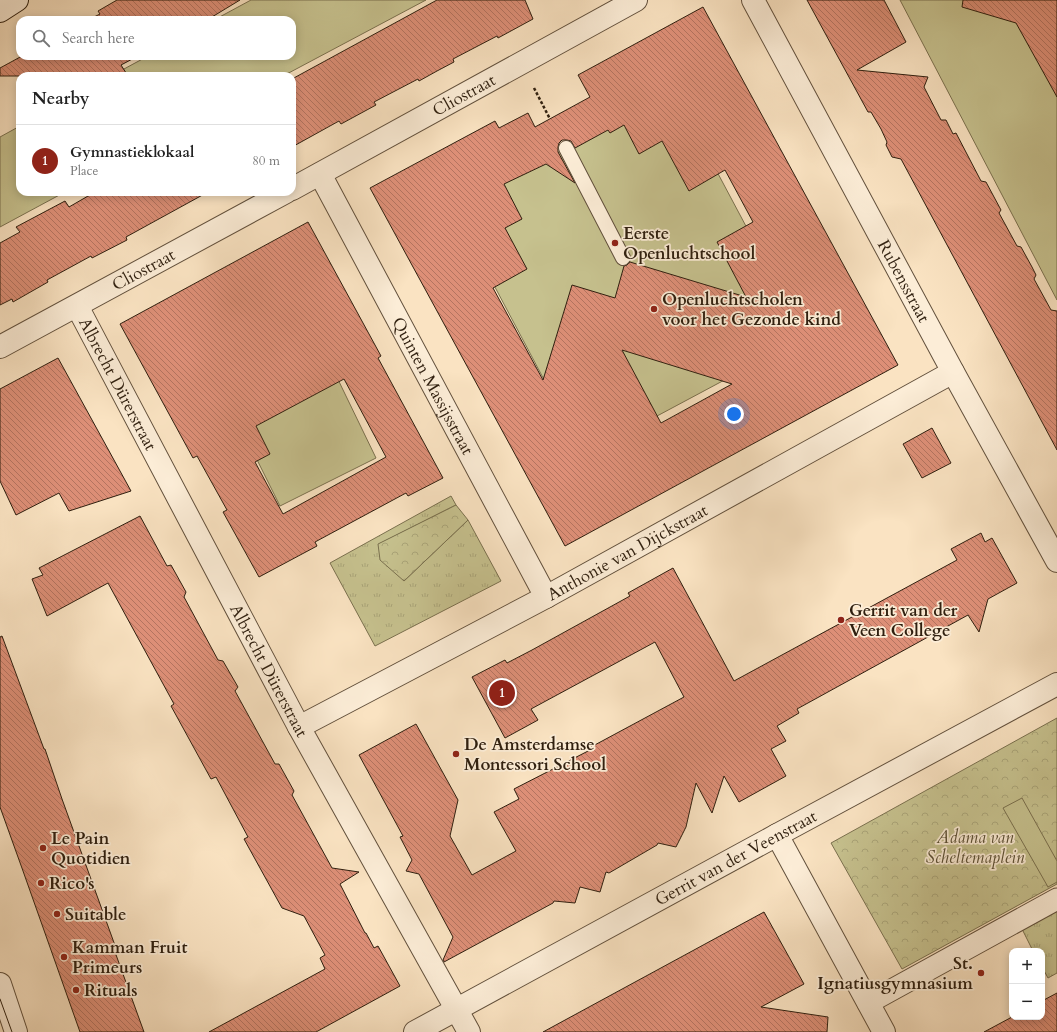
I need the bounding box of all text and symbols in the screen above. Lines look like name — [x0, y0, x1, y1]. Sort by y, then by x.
search box — [16, 16, 296, 60]
icon: search — [30, 27, 52, 49]
text: Search here — [62, 28, 135, 48]
street label: Cliostraat — [428, 68, 500, 122]
text: Nearby — [32, 87, 89, 110]
text: Gymnastieklokaal — [70, 142, 194, 162]
text: 1 — [42, 152, 48, 170]
text: 80 m — [252, 152, 280, 170]
text: Place — [70, 162, 98, 180]
place label: Eerste Openluchtschool — [623, 222, 755, 265]
street label: Rubensstraat — [872, 236, 936, 327]
marker: Eerste Openluchtschool — [610, 238, 620, 248]
street label: Cliostraat — [108, 243, 180, 296]
place label: Openluchtscholen voor het Gezonde kind — [662, 288, 841, 331]
marker: Openluchtscholen voor het Gezonde kind — [649, 304, 659, 314]
street label: Quinten Massijsstraat — [386, 313, 479, 459]
street label: Albrecht Dürerstraat — [73, 314, 162, 455]
your location — [724, 404, 744, 424]
street label: Anthonie van Dijckstraat — [543, 499, 713, 606]
place label: Gerrit van der Veen College — [849, 599, 958, 642]
street label: Albrecht Dürerstraat — [224, 600, 314, 742]
marker: Gerrit van der Veen College — [836, 615, 846, 625]
pin: 1 — [489, 678, 515, 708]
place label: De Amsterdamse Montessori School — [464, 733, 606, 776]
marker: De Amsterdamse Montessori School — [451, 749, 461, 759]
street label: Gerrit van der Veenstraat — [651, 804, 821, 911]
park label: Adama van Scheltemaplein — [926, 826, 1025, 869]
place label: Le Pain Quotidien — [51, 827, 131, 870]
marker: Le Pain Quotidien — [38, 843, 48, 853]
place label: Rico's — [49, 872, 95, 895]
marker: Rico's — [36, 878, 46, 888]
place label: Suitable — [65, 903, 126, 926]
marker: Suitable — [52, 909, 62, 919]
place label: Kamman Fruit Primeurs — [72, 936, 187, 979]
map controls — [1009, 948, 1045, 1020]
button: + — [1009, 948, 1045, 984]
marker: Kamman Fruit Primeurs — [59, 952, 69, 962]
place label: St. Ignatiusgymnasium — [817, 952, 973, 995]
marker: St. Ignatiusgymnasium — [976, 968, 986, 978]
place label: Rituals — [84, 979, 138, 1002]
button: − — [1009, 984, 1045, 1020]
marker: Rituals — [71, 985, 81, 995]

